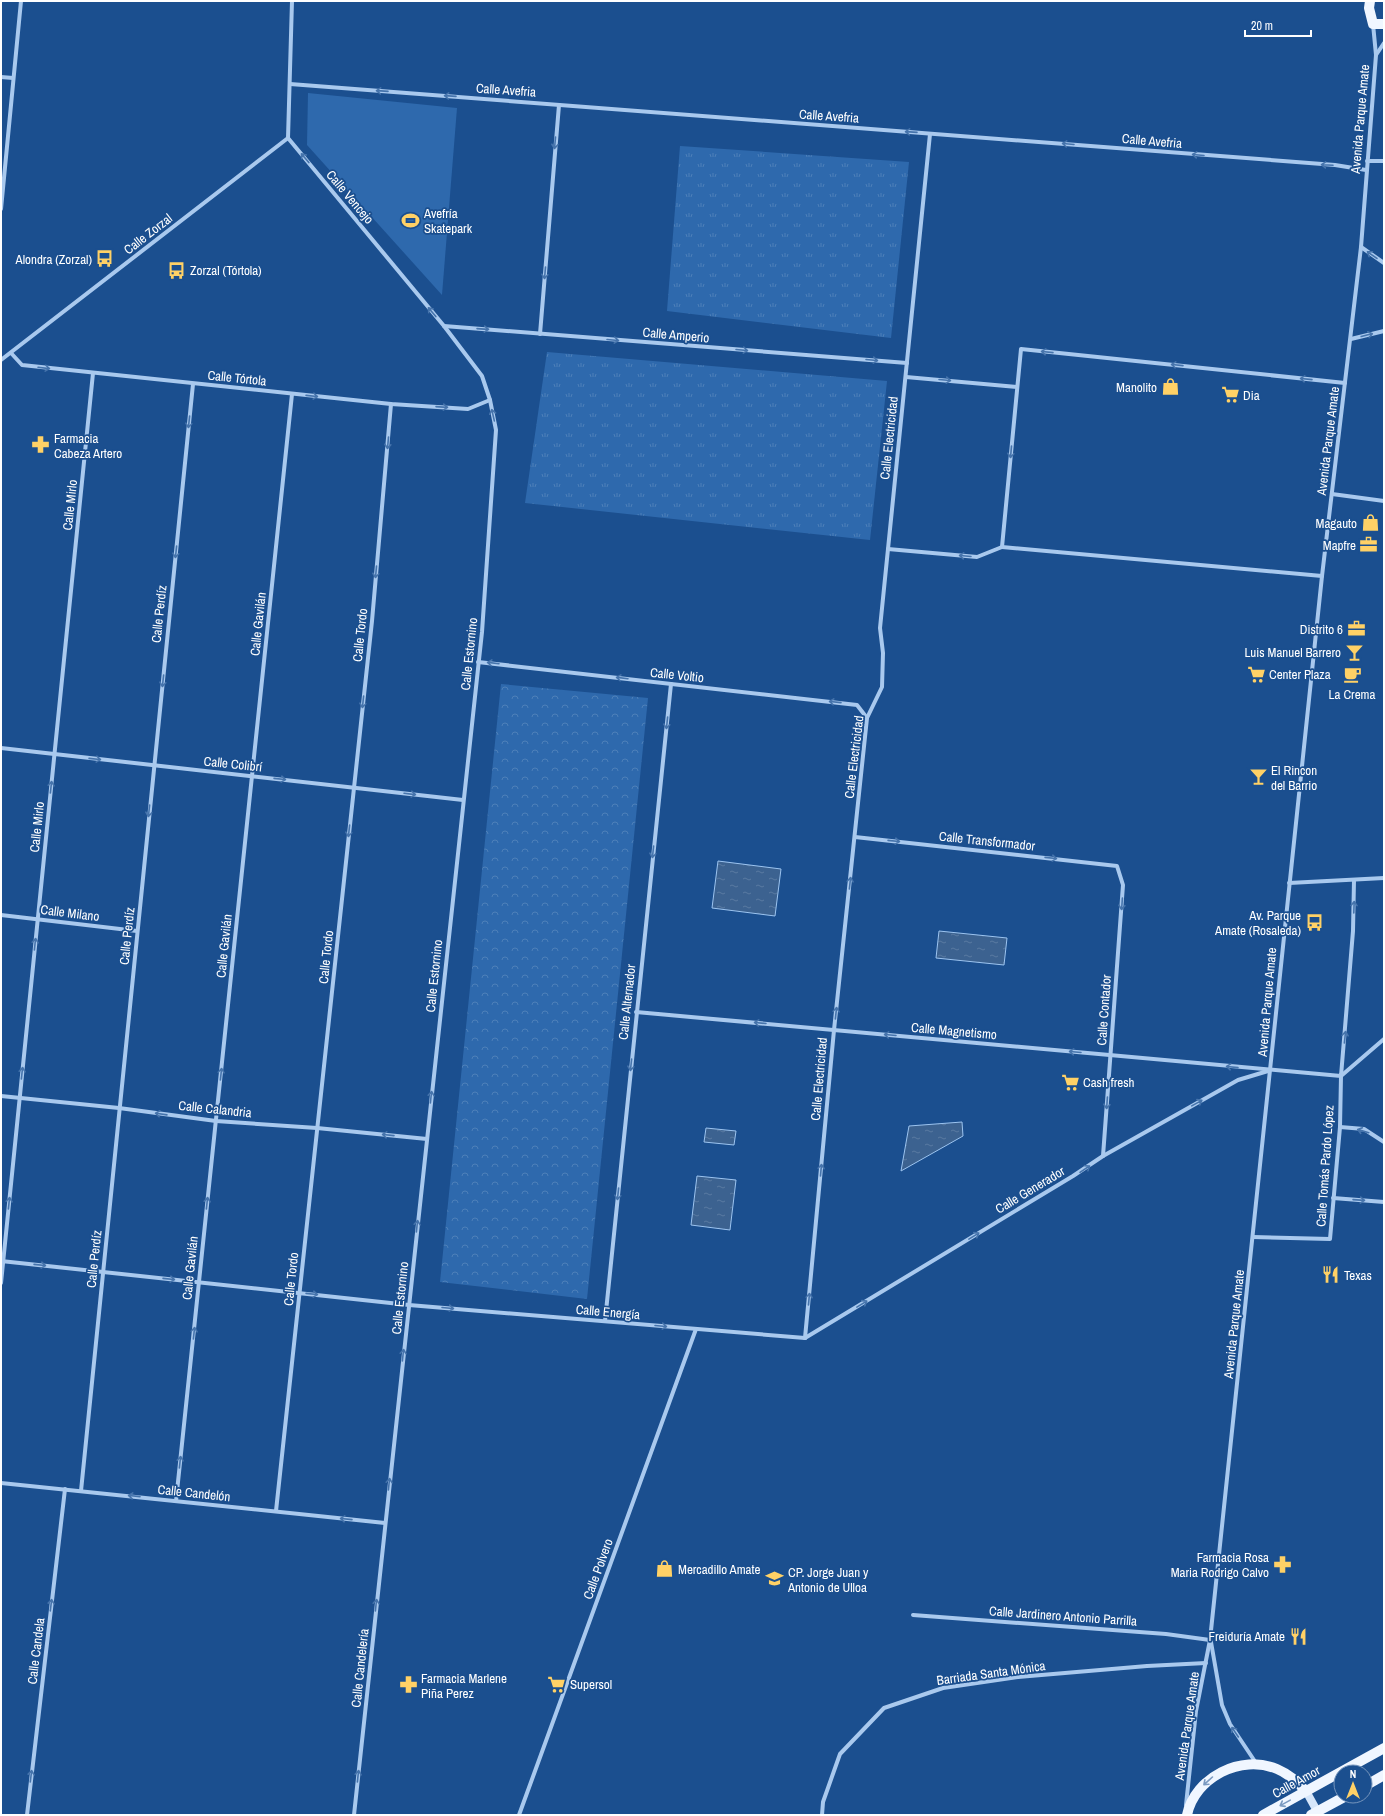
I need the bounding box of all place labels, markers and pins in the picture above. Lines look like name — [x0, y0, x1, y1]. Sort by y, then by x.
place label: Avefría Skatepark — [423, 205, 473, 237]
sports icon: Avefría Skatepark — [401, 210, 421, 230]
bus stop icon: Alondra (Zorzal) — [95, 249, 115, 269]
place label: Alondra (Zorzal) — [15, 251, 92, 268]
bus stop icon: Zorzal (Tórtola) — [167, 260, 187, 280]
place label: Zorzal (Tórtola) — [190, 262, 262, 279]
shop icon: Manolito — [1160, 377, 1180, 397]
place label: Manolito — [1116, 379, 1157, 396]
supermarket icon: Dia — [1220, 385, 1240, 405]
place label: Dia — [1243, 387, 1260, 404]
place label: Farmacia Cabeza Artero — [54, 430, 122, 462]
pharmacy icon: Farmacia Cabeza Artero — [31, 435, 51, 455]
shop icon: Magauto — [1360, 513, 1380, 533]
place label: Magauto — [1316, 515, 1357, 532]
office icon: Mapfre — [1359, 535, 1379, 555]
place label: Mapfre — [1323, 537, 1356, 554]
office icon: Distrito 6 — [1346, 619, 1366, 639]
place label: Distrito 6 — [1300, 621, 1343, 638]
bar icon: Luis Manuel Barrero — [1344, 642, 1364, 662]
place label: Luis Manuel Barrero — [1244, 644, 1341, 661]
supermarket icon: Center Plaza — [1246, 664, 1266, 684]
cafe icon: La Crema — [1342, 665, 1362, 685]
place label: Center Plaza — [1269, 666, 1331, 683]
place label: La Crema — [1329, 686, 1375, 703]
place label: El Rincon del Barrio — [1271, 762, 1317, 794]
bar icon: El Rincon del Barrio — [1248, 767, 1268, 787]
place label: Av. Parque Amate (Rosaleda) — [1214, 907, 1301, 939]
bus stop icon: Av. Parque Amate (Rosaleda) — [1304, 912, 1324, 932]
supermarket icon: Cash fresh — [1060, 1072, 1080, 1092]
place label: Cash fresh — [1083, 1074, 1135, 1091]
restaurant icon: Texas — [1321, 1265, 1341, 1285]
place label: Texas — [1344, 1267, 1372, 1284]
place label: Farmacia Rosa Maria Rodrigo Calvo — [1171, 1549, 1269, 1581]
pharmacy icon: Farmacia Rosa Maria Rodrigo Calvo — [1272, 1554, 1292, 1574]
shop icon: Mercadillo Amate — [655, 1559, 675, 1579]
place label: Mercadillo Amate — [678, 1561, 760, 1578]
place label: CP. Jorge Juan y Antonio de Ulloa — [787, 1564, 869, 1596]
school or university icon: CP. Jorge Juan y Antonio de Ulloa — [765, 1569, 785, 1589]
restaurant icon: Freiduría Amate — [1288, 1626, 1308, 1646]
place label: Freiduría Amate — [1209, 1628, 1285, 1645]
place label: Farmacia Marlene Piña Perez — [421, 1670, 507, 1702]
supermarket icon: Supersol — [547, 1674, 567, 1694]
pharmacy icon: Farmacia Marlene Piña Perez — [398, 1675, 418, 1695]
place label: Supersol — [570, 1676, 612, 1693]

